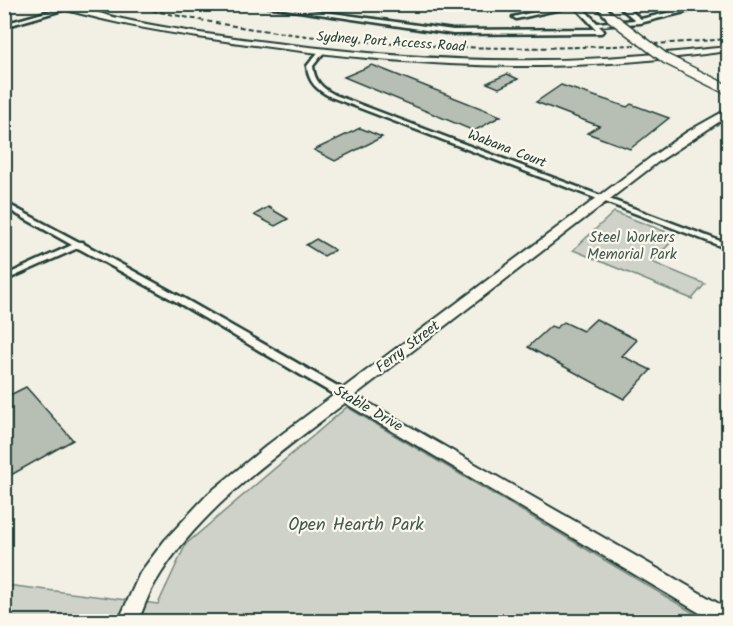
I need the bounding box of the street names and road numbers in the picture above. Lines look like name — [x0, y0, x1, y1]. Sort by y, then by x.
street label: Sydney Port Access Road — [316, 26, 467, 58]
street label: Wabana Court — [465, 124, 550, 174]
street label: Ferry Street — [371, 315, 446, 379]
street label: Stable Drive — [329, 380, 407, 439]

